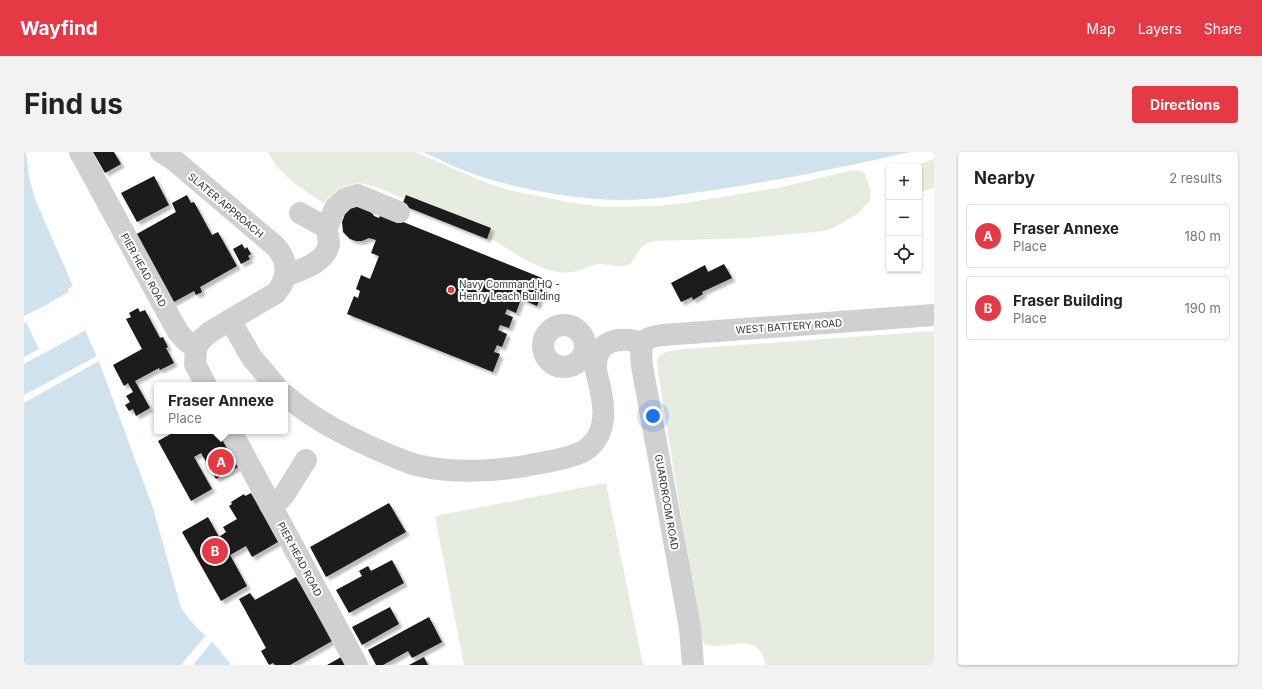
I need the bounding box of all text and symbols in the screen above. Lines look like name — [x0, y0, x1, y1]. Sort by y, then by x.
text: Wayfind — [20, 17, 98, 40]
text: Map — [1087, 20, 1116, 37]
text: Layers — [1138, 20, 1182, 37]
text: Share — [1204, 20, 1242, 37]
button: Directions — [1132, 86, 1238, 123]
text: Find us — [24, 87, 123, 121]
map controls — [886, 164, 922, 272]
button: + — [886, 164, 922, 200]
text: Nearby — [974, 168, 1035, 188]
street label: SLATER APPROACH — [186, 170, 266, 240]
text: 2 results — [1169, 170, 1222, 186]
button: − — [886, 200, 922, 236]
text: Fraser Annexe — [1013, 219, 1119, 238]
text: A — [983, 228, 993, 244]
text: 180 m — [1184, 228, 1221, 244]
street label: PIER HEAD ROAD — [119, 231, 169, 309]
button: locate — [886, 236, 922, 272]
text: Place — [1013, 238, 1047, 254]
place label: Navy Command HQ - Henry Leach Building — [459, 278, 560, 302]
marker: Navy Command HQ - Henry Leach Building — [446, 285, 456, 295]
text: Fraser Building — [1013, 291, 1123, 310]
text: B — [984, 300, 992, 316]
text: 190 m — [1184, 300, 1221, 316]
text: Place — [1013, 310, 1047, 326]
street label: WEST BATTERY ROAD — [735, 316, 843, 336]
popup — [154, 382, 288, 434]
text: Fraser Annexe — [168, 391, 274, 410]
your location — [643, 406, 663, 426]
text: Place — [168, 410, 202, 426]
pin: A — [208, 447, 234, 477]
street label: GUARDROOM ROAD — [653, 453, 681, 551]
street label: PIER HEAD ROAD — [275, 520, 325, 598]
pin: B — [202, 536, 228, 566]

